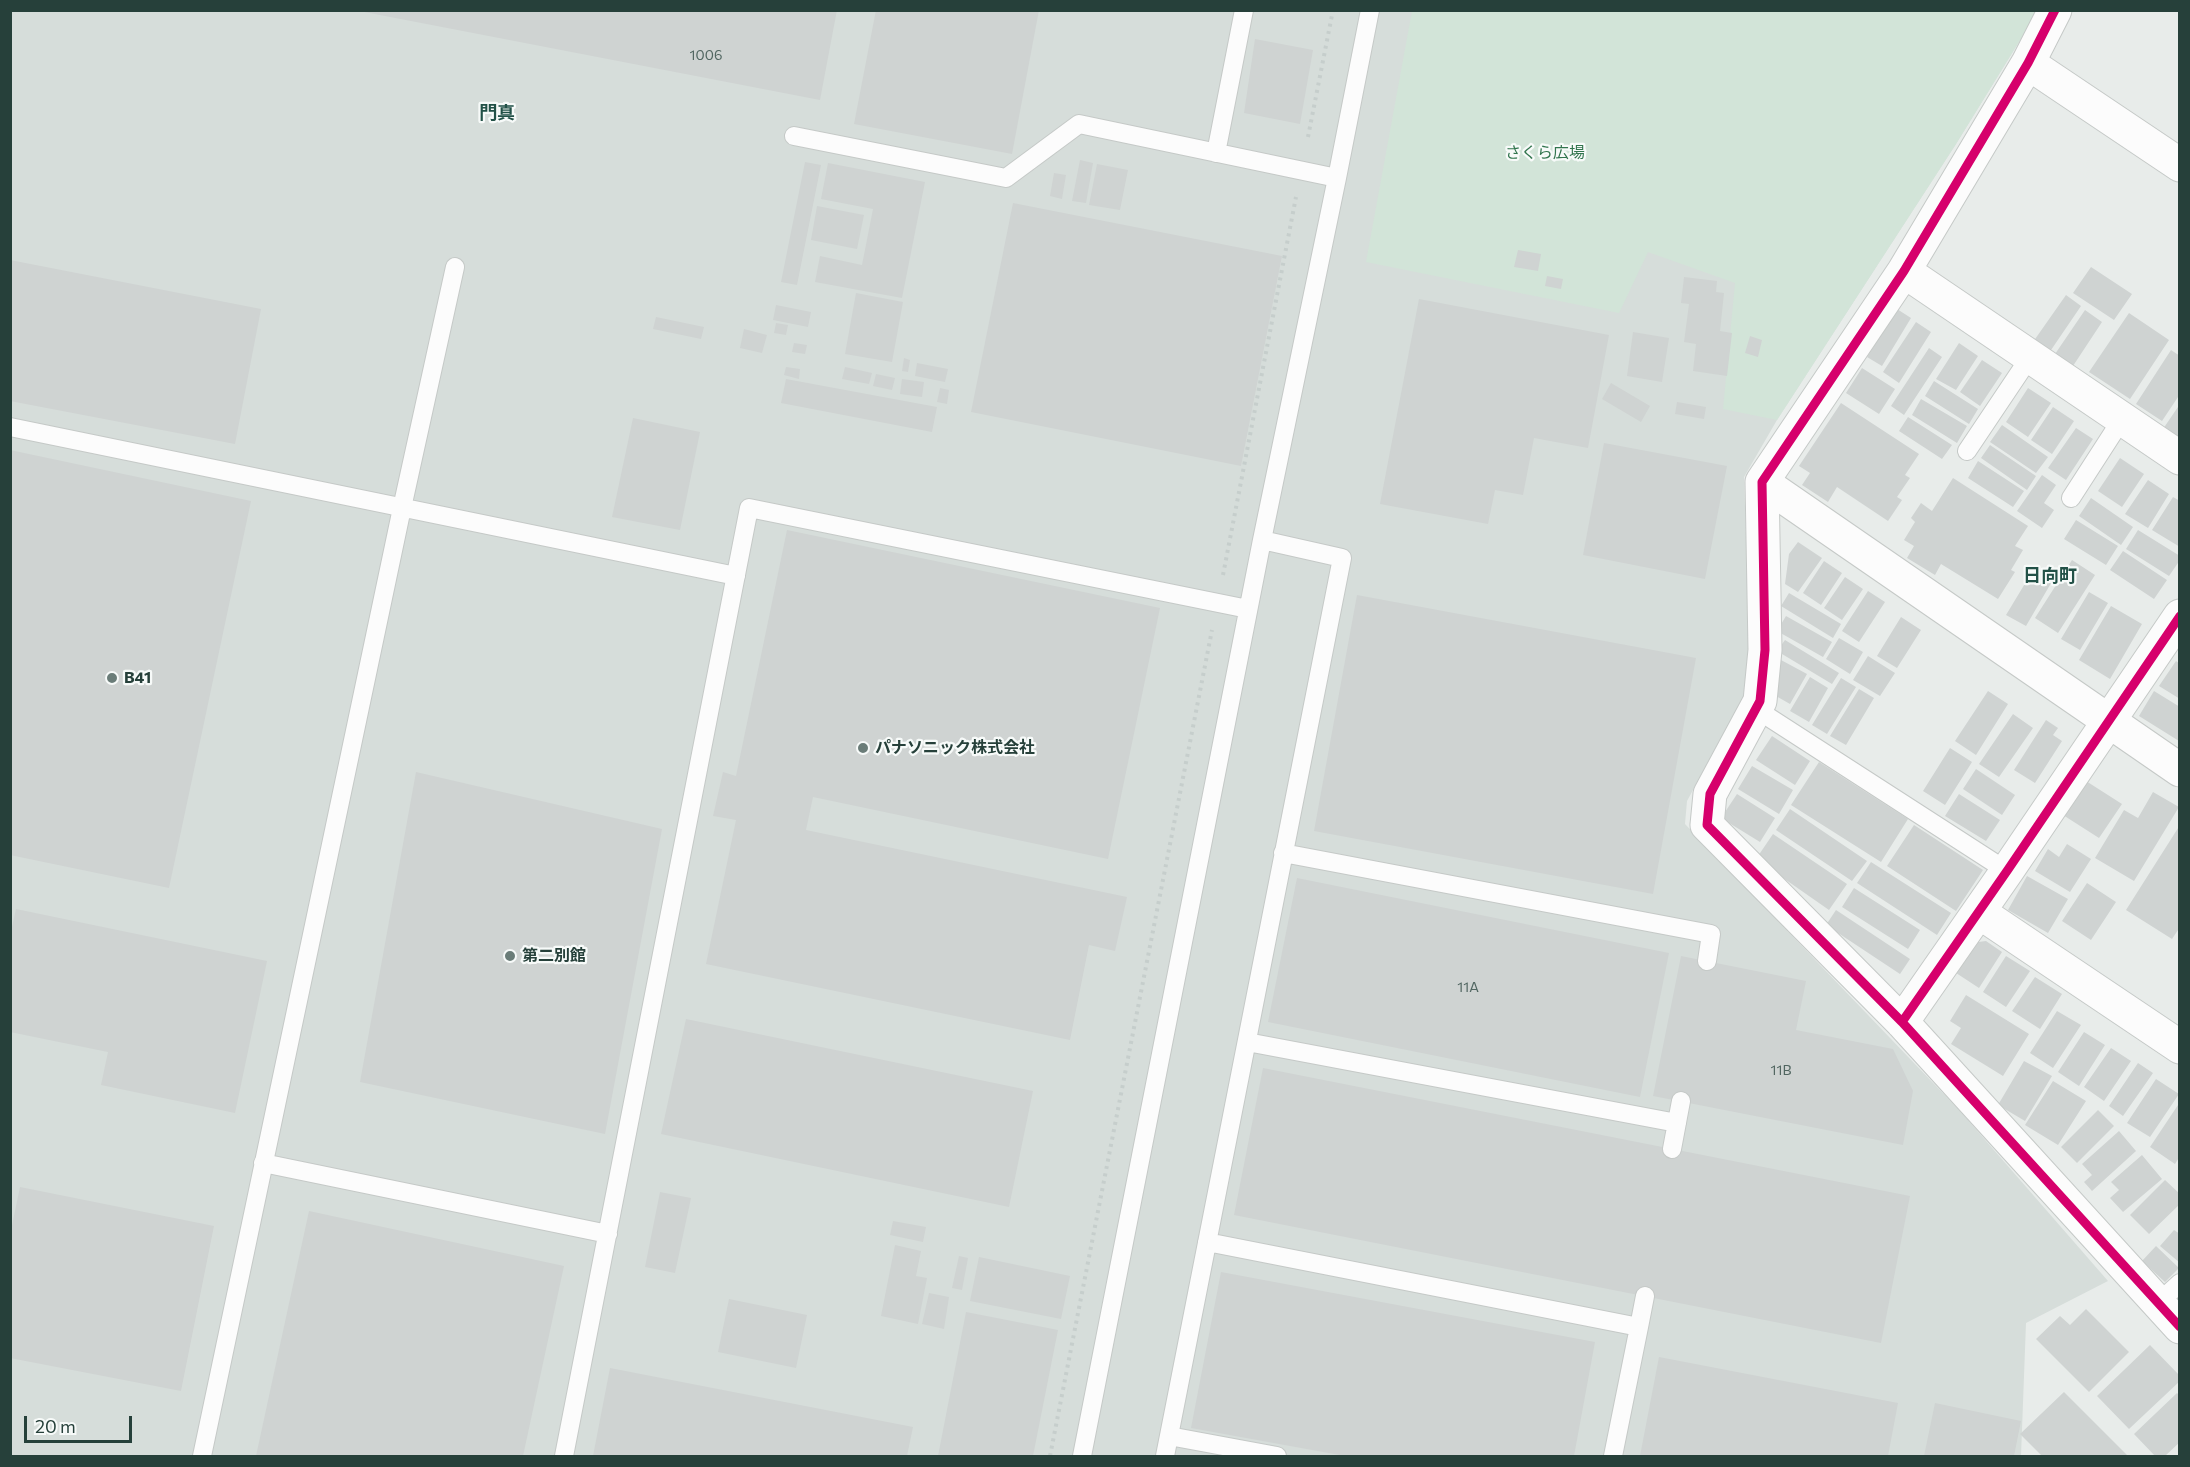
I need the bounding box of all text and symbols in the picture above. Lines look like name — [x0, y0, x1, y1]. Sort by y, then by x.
house number: 1006 — [690, 47, 722, 63]
district label: 門真 — [479, 102, 515, 124]
park label: さくら広場 — [1505, 143, 1585, 163]
district label: 日向町 — [2023, 565, 2077, 587]
place label: B41 — [124, 668, 151, 688]
marker: B41 — [105, 671, 119, 685]
place label: パナソニック株式会社 — [875, 738, 1035, 758]
marker: パナソニック株式会社 — [856, 741, 870, 755]
place label: 第二別館 — [522, 946, 586, 966]
marker: 第二別館 — [503, 949, 517, 963]
house number: 11A — [1457, 979, 1479, 995]
house number: 11B — [1770, 1062, 1792, 1078]
scale bar — [27, 1404, 135, 1442]
text: 20 m — [35, 1415, 76, 1437]

